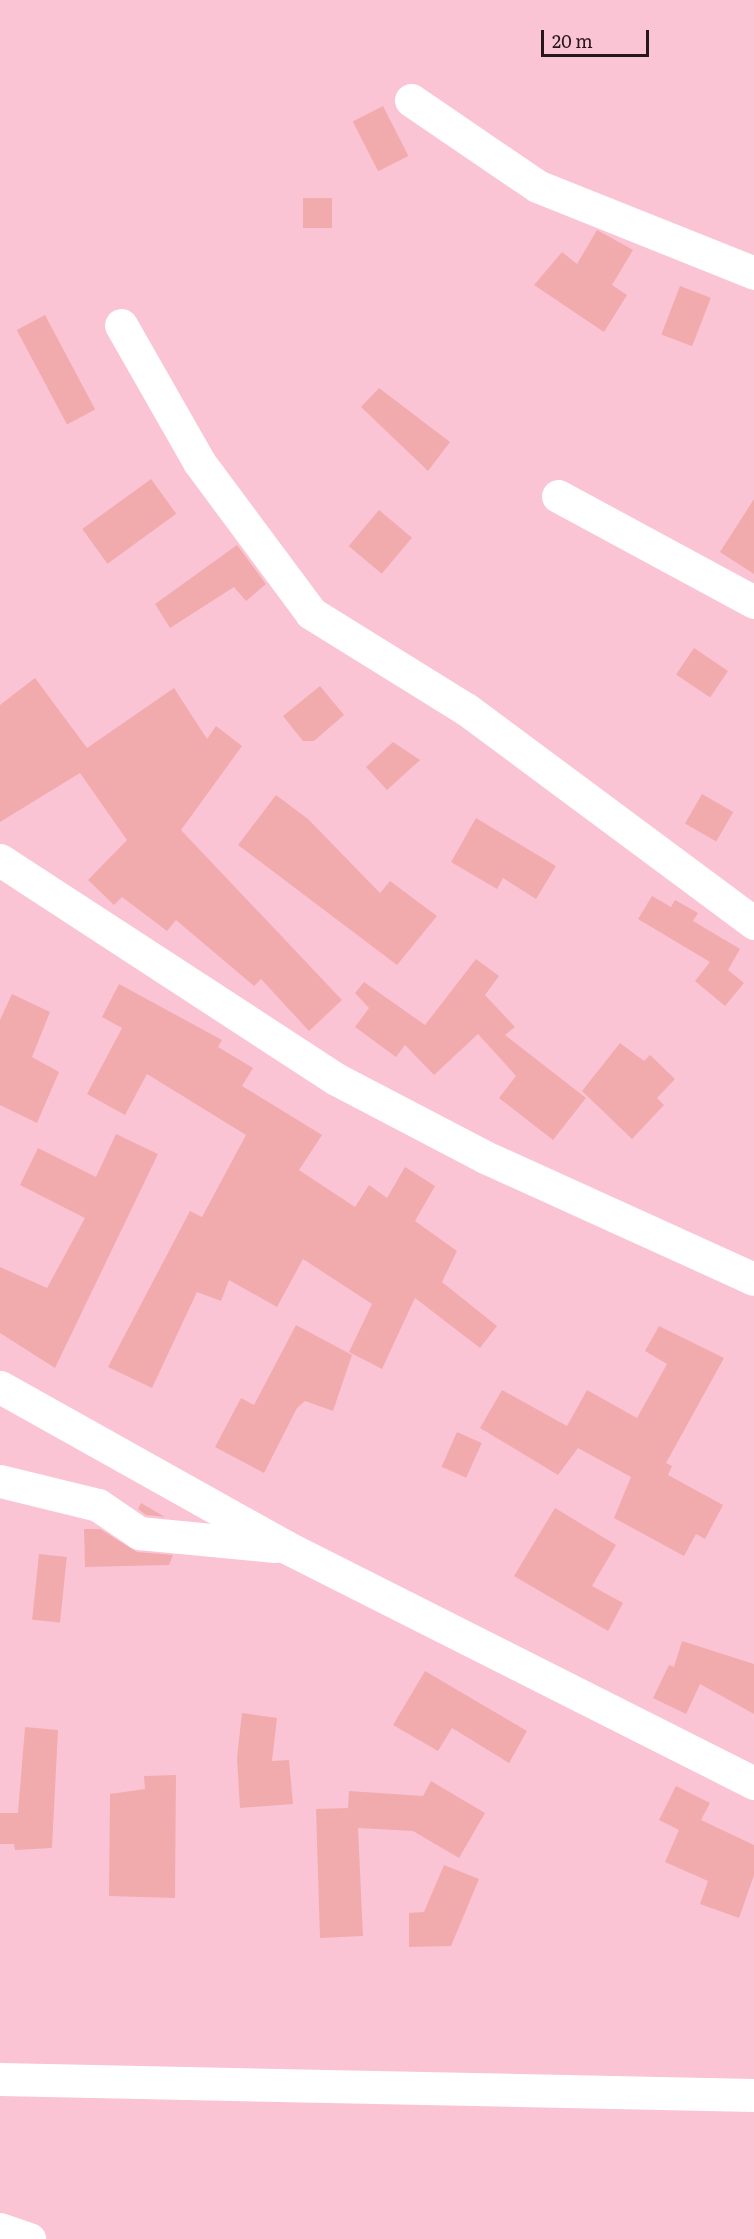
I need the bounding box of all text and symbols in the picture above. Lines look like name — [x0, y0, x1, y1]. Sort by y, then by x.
scale bar — [544, 18, 652, 56]
text: 20 m — [552, 27, 593, 54]

